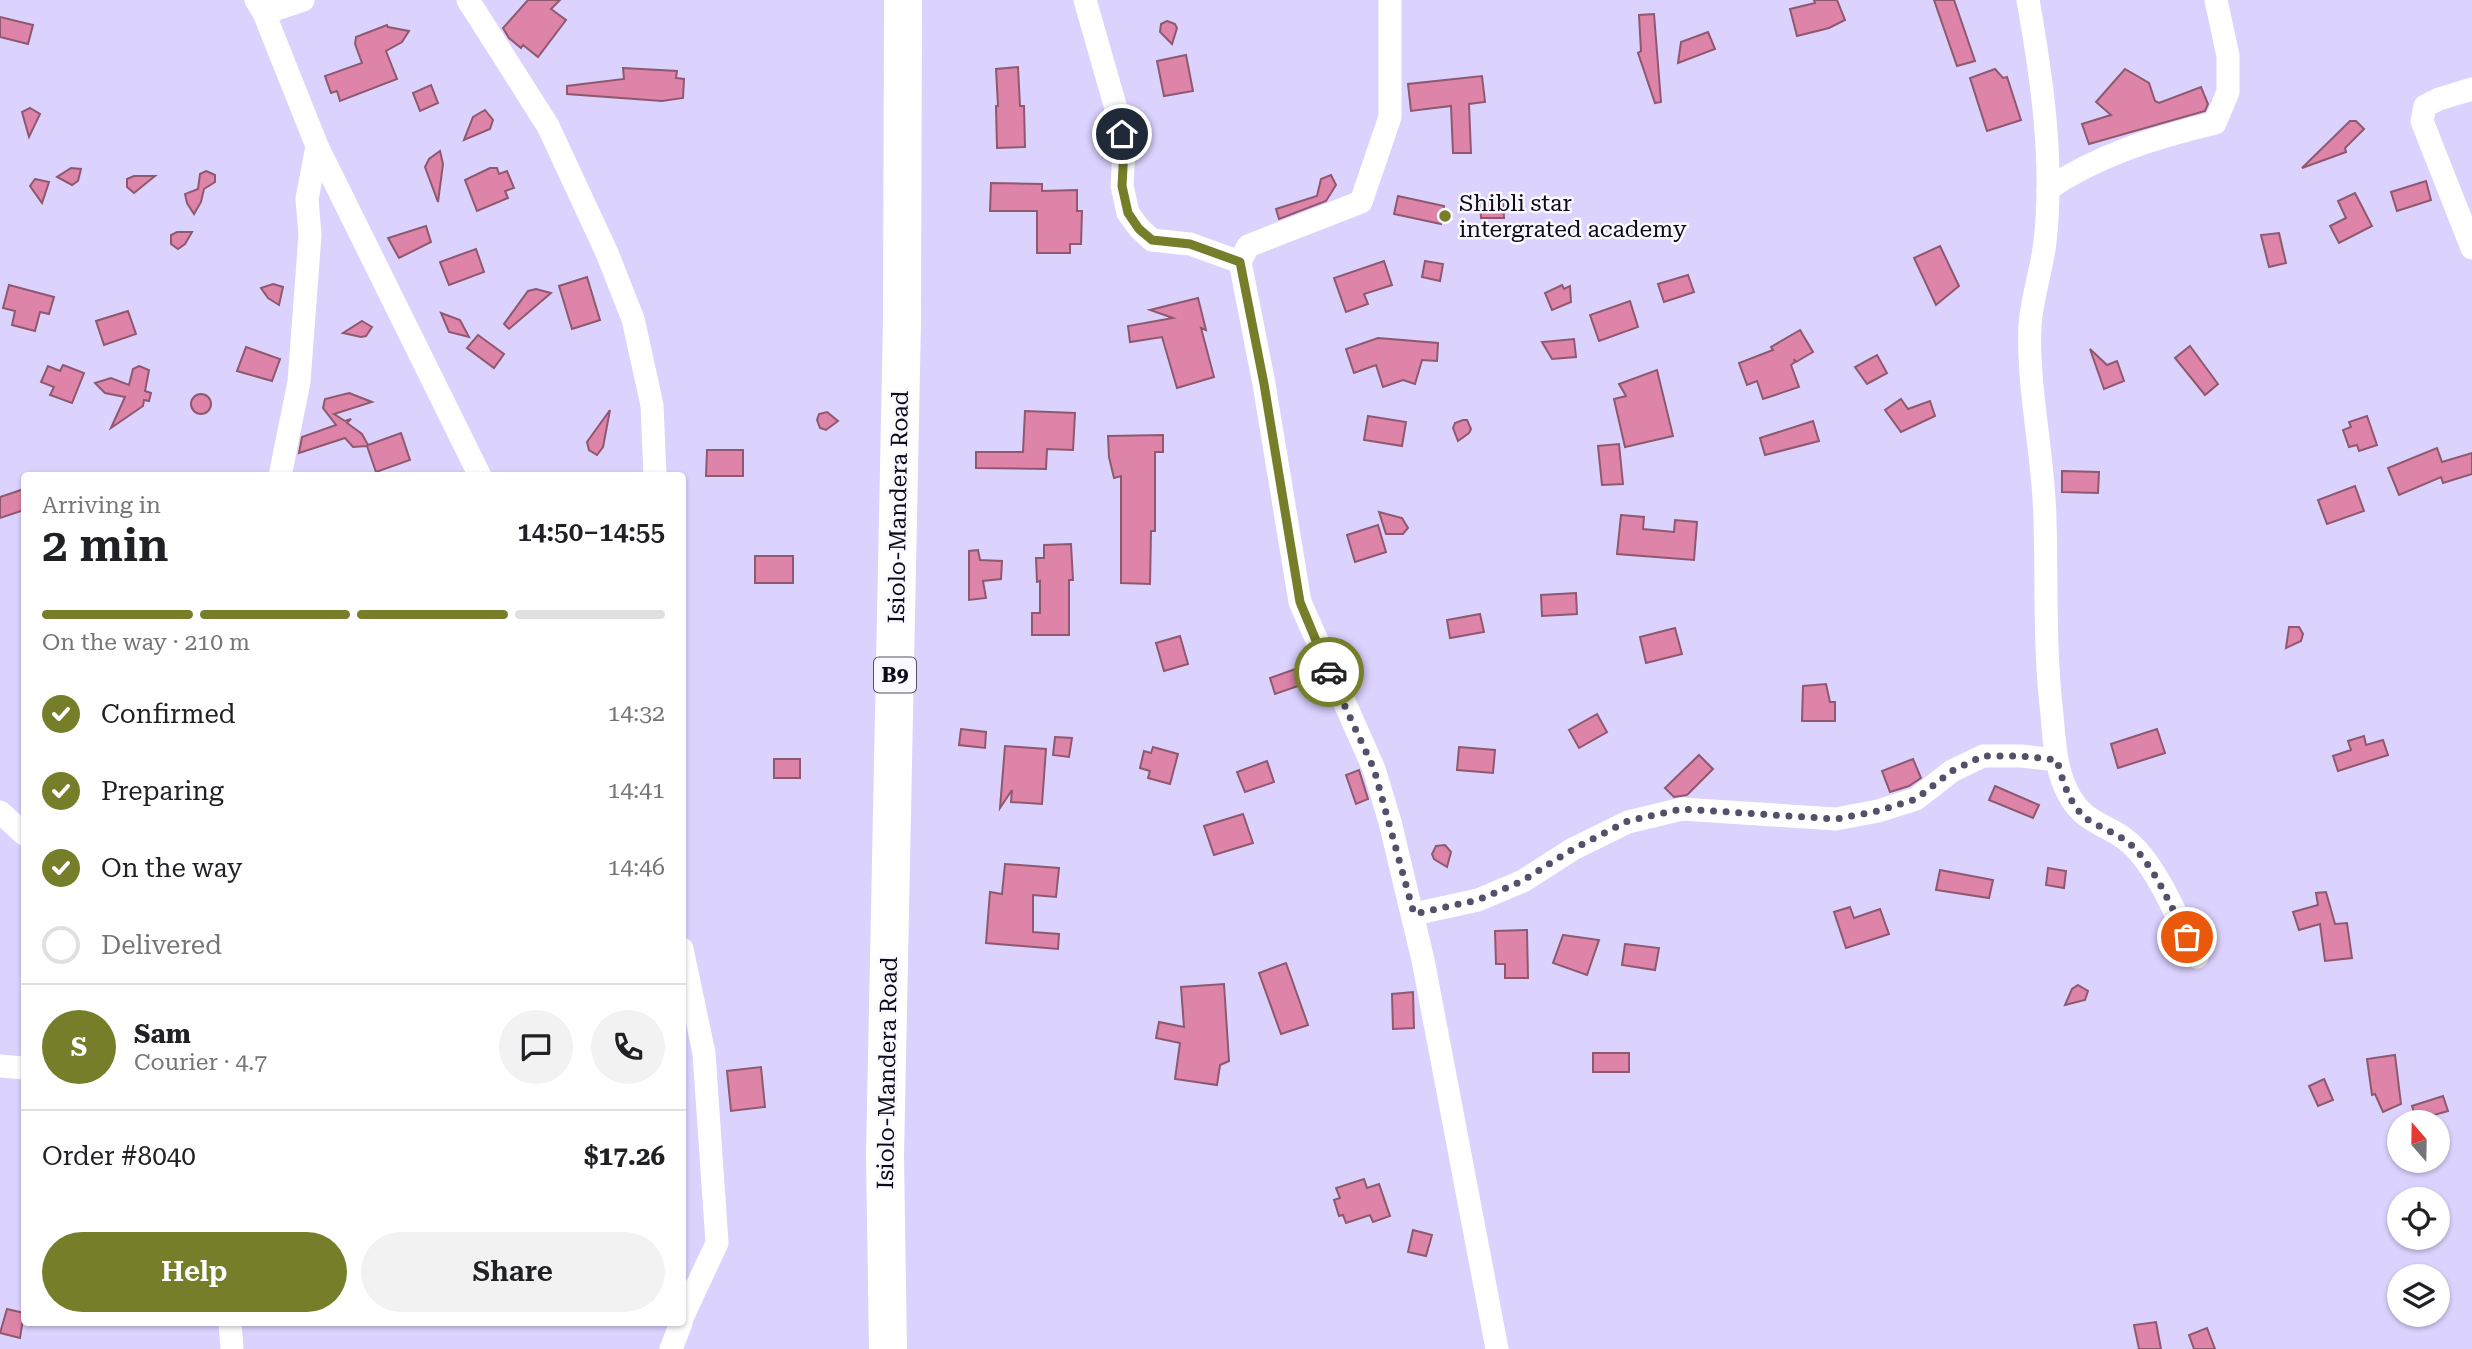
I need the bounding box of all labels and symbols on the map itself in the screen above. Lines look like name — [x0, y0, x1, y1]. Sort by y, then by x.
pin — [1092, 104, 1152, 164]
place label: Shibli star intergrated academy — [1459, 190, 1687, 243]
marker: Shibli star intergrated academy — [1437, 208, 1453, 224]
street label: Isiolo-Mandera Road — [883, 390, 914, 624]
courier — [1294, 637, 1364, 707]
road number: B9 — [874, 658, 916, 692]
pin — [2157, 907, 2217, 967]
street label: Isiolo-Mandera Road — [872, 956, 903, 1190]
north arrow — [2387, 1110, 2450, 1172]

